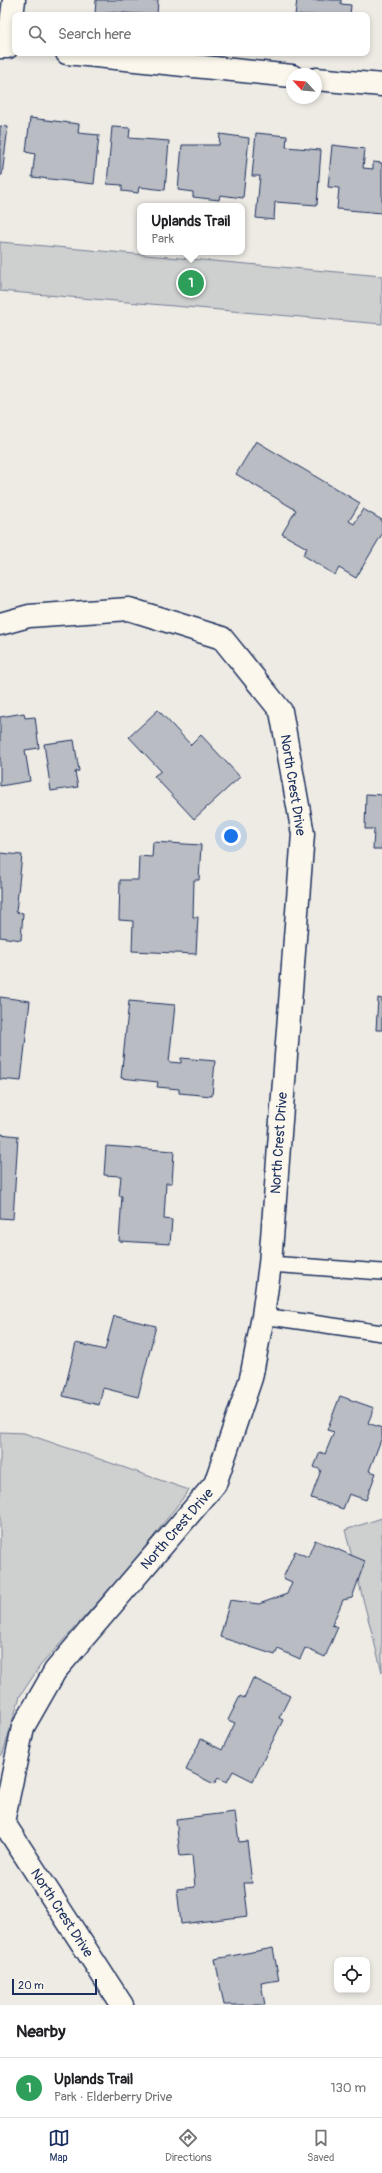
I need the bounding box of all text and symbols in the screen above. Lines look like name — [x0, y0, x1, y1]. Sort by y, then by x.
search box — [12, 12, 370, 56]
icon: search — [26, 23, 48, 45]
text: Search here — [58, 25, 131, 44]
north arrow — [286, 68, 322, 104]
popup — [137, 203, 245, 255]
text: Uplands Trail — [151, 212, 231, 231]
text: Park — [151, 231, 174, 247]
pin: 1 — [178, 268, 204, 298]
street label: North Crest Drive — [277, 733, 309, 837]
your location — [221, 826, 241, 846]
street label: North Crest Drive — [267, 1091, 291, 1195]
street label: North Crest Drive — [137, 1485, 217, 1573]
street label: North Crest Drive — [27, 1865, 97, 1961]
map controls — [334, 1957, 370, 1993]
button: locate — [334, 1957, 370, 1993]
scale bar — [12, 1977, 97, 1996]
text: 20 m — [18, 1979, 44, 1992]
text: Nearby — [16, 2021, 65, 2042]
text: Uplands Trail — [54, 2070, 133, 2089]
text: 1 — [26, 2080, 32, 2096]
text: 130 m — [330, 2080, 366, 2096]
text: Park · Elderberry Drive — [54, 2089, 172, 2105]
tab: Map — [48, 2127, 70, 2164]
tab: Directions — [165, 2127, 212, 2164]
tab: Saved — [307, 2127, 334, 2164]

